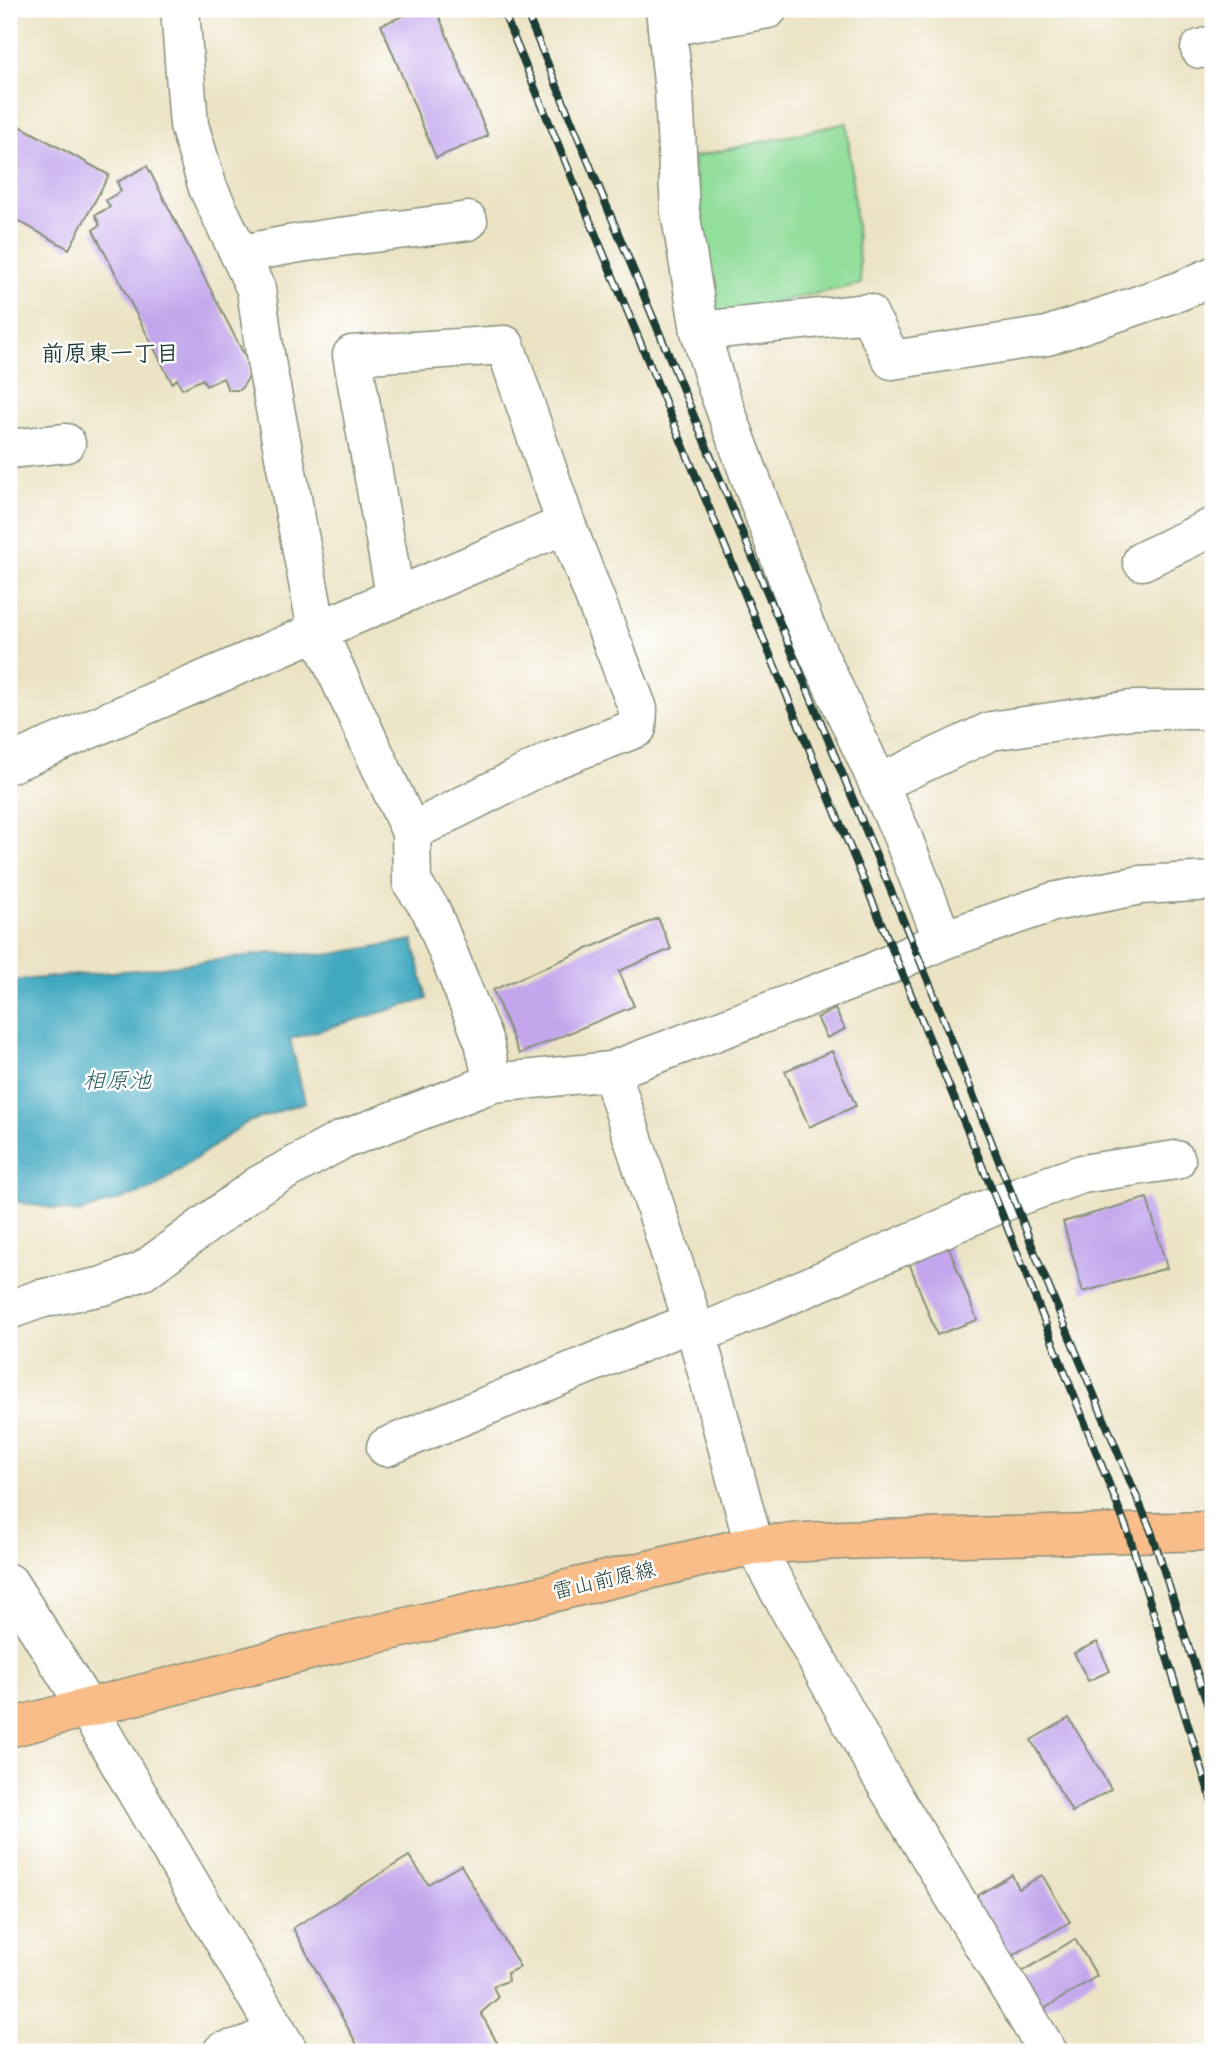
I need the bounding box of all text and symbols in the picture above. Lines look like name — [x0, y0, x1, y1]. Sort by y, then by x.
district label: 前原東一丁目 — [41, 334, 179, 369]
water label: 相原池 — [83, 1061, 153, 1096]
street label: 雷山前原線 — [549, 1551, 658, 1605]

